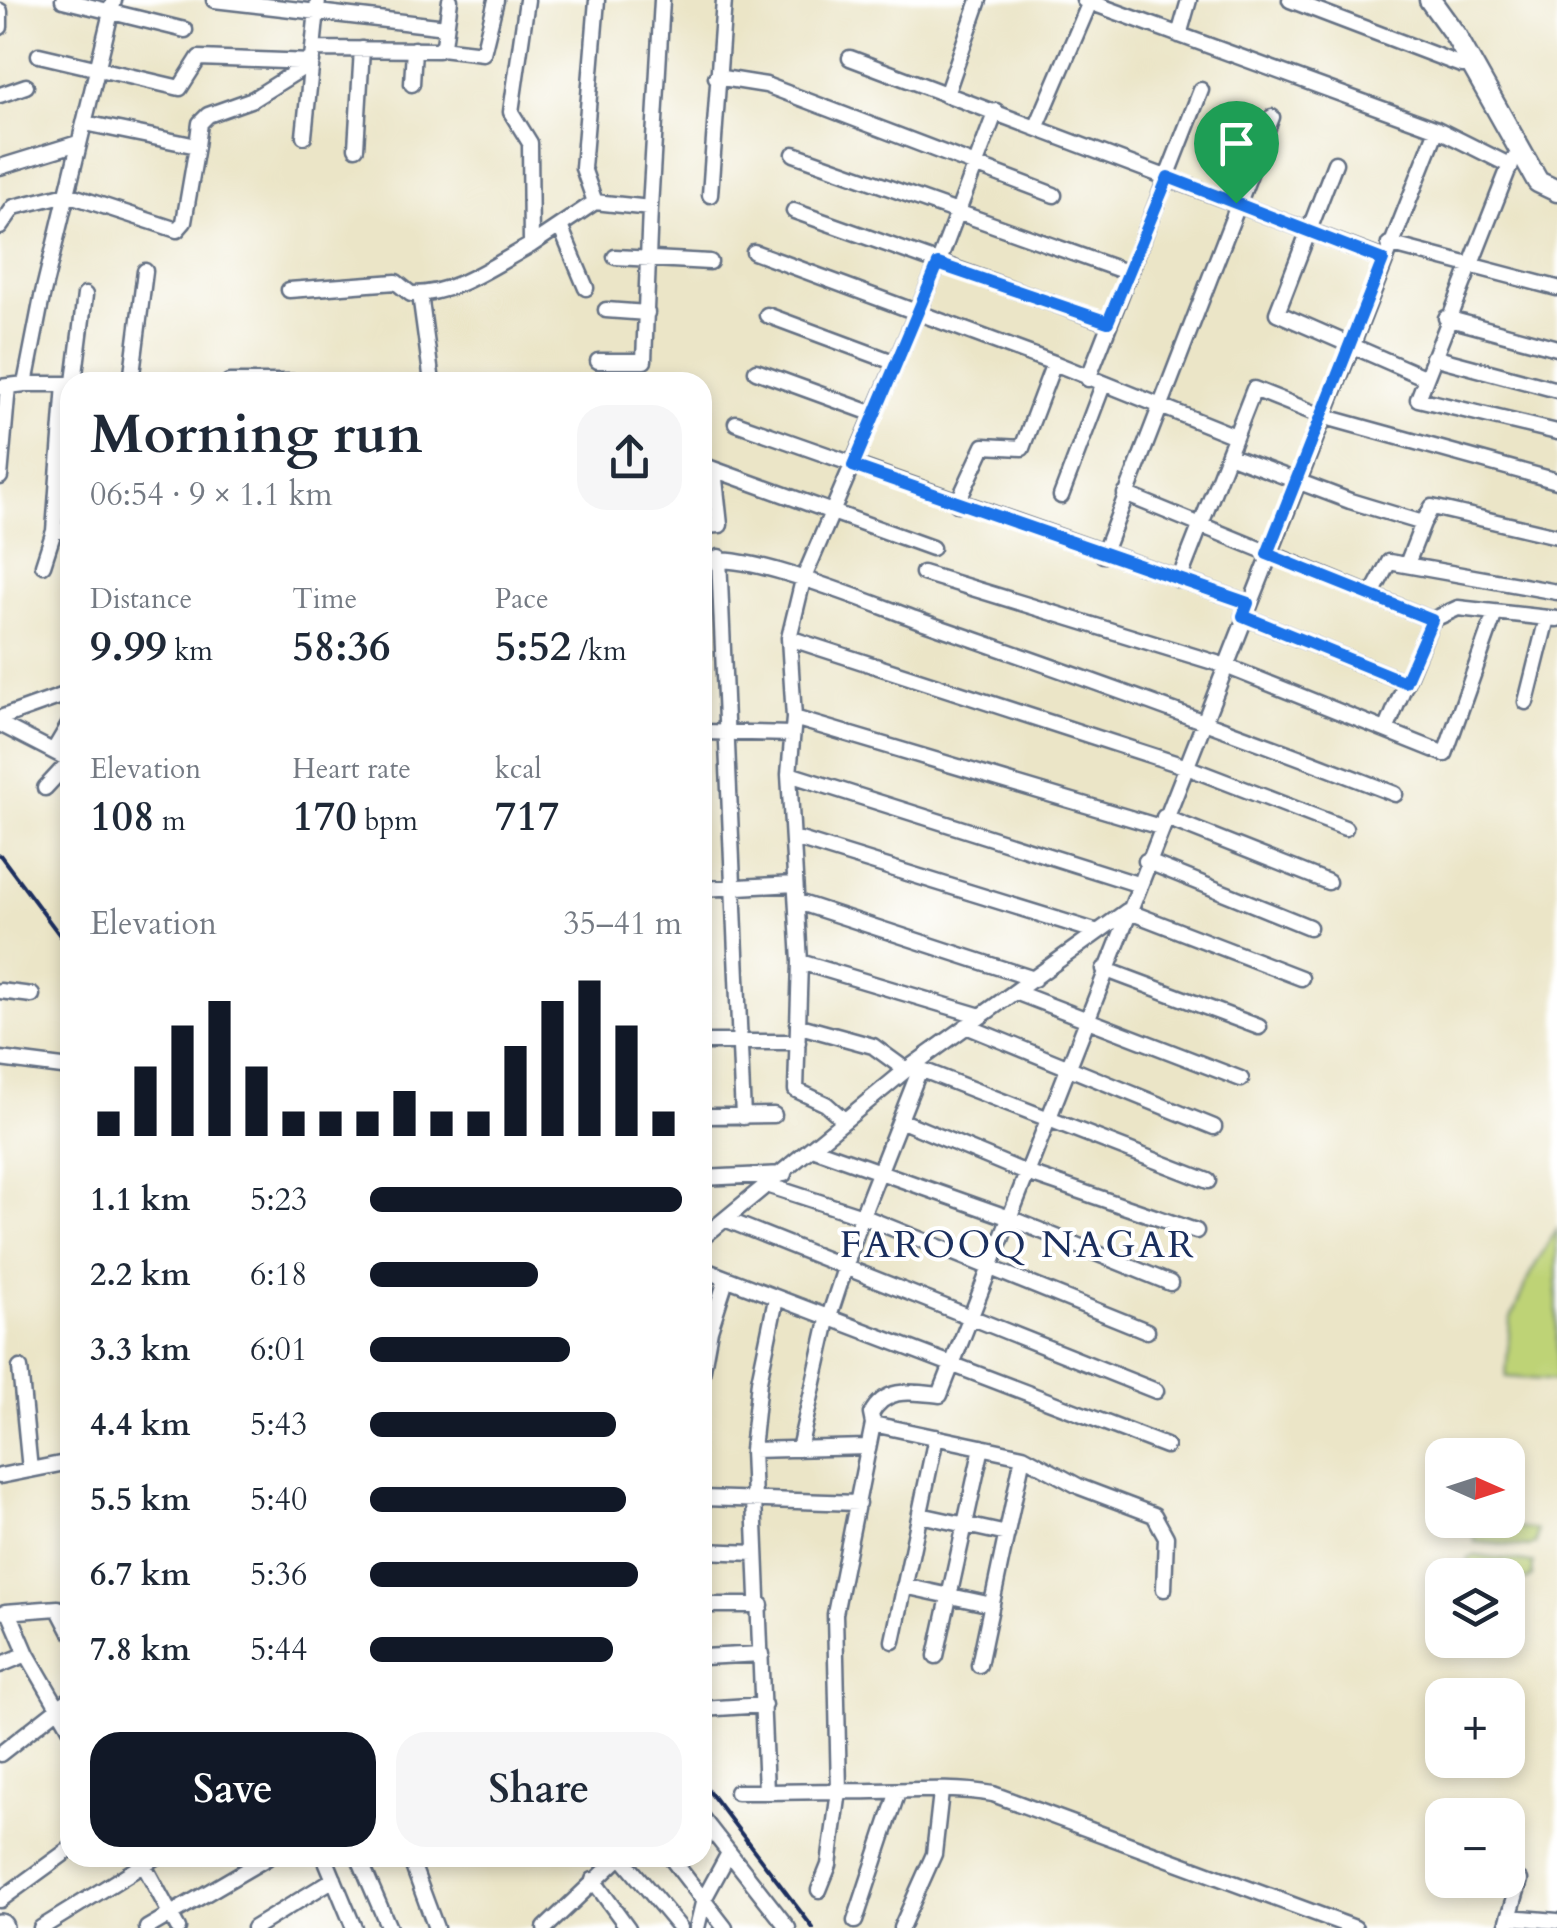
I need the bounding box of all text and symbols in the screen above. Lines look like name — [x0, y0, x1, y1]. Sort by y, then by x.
pin — [1194, 101, 1279, 204]
icon: arrive — [1209, 116, 1264, 171]
text: Morning run — [90, 398, 423, 472]
button: share — [577, 405, 682, 510]
text: 06:54 · 9 × 1.1 km — [90, 473, 333, 517]
text: Distance — [90, 580, 192, 618]
text: Time — [292, 580, 357, 618]
text: Pace — [495, 580, 549, 618]
text: 9.99 — [90, 618, 167, 675]
text: 58:36 — [292, 618, 391, 675]
text: 5:52 — [495, 618, 571, 675]
text: km — [167, 632, 213, 670]
text: /km — [571, 632, 627, 670]
text: Elevation — [90, 750, 201, 788]
text: Heart rate — [292, 750, 411, 788]
text: kcal — [495, 750, 542, 788]
text: 108 — [90, 788, 155, 845]
text: 170 — [292, 788, 357, 845]
text: 717 — [495, 788, 559, 845]
text: m — [155, 802, 186, 840]
text: bpm — [357, 802, 418, 840]
text: Elevation — [90, 902, 217, 946]
text: 35–41 m — [563, 902, 682, 946]
text: 1.1 km — [90, 1178, 190, 1222]
text: 5:23 — [250, 1178, 307, 1222]
district label: FAROOQ NAGAR — [840, 1219, 1196, 1271]
text: 2.2 km — [90, 1253, 190, 1297]
text: 6:18 — [250, 1253, 307, 1297]
text: 3.3 km — [90, 1328, 190, 1372]
text: 6:01 — [250, 1328, 307, 1372]
text: 4.4 km — [90, 1403, 190, 1447]
text: 5:43 — [250, 1403, 307, 1447]
north arrow — [1425, 1438, 1525, 1538]
map controls — [1425, 1438, 1525, 1898]
text: 5.5 km — [90, 1478, 190, 1522]
text: 5:40 — [250, 1478, 307, 1522]
text: 6.7 km — [90, 1553, 190, 1597]
text: 5:36 — [250, 1553, 307, 1597]
button: layers — [1425, 1558, 1525, 1658]
text: 7.8 km — [90, 1628, 190, 1672]
text: 5:44 — [250, 1628, 307, 1672]
button: + — [1425, 1678, 1525, 1778]
button: Save — [90, 1732, 376, 1847]
button: Share — [396, 1732, 682, 1847]
button: − — [1425, 1798, 1525, 1898]

